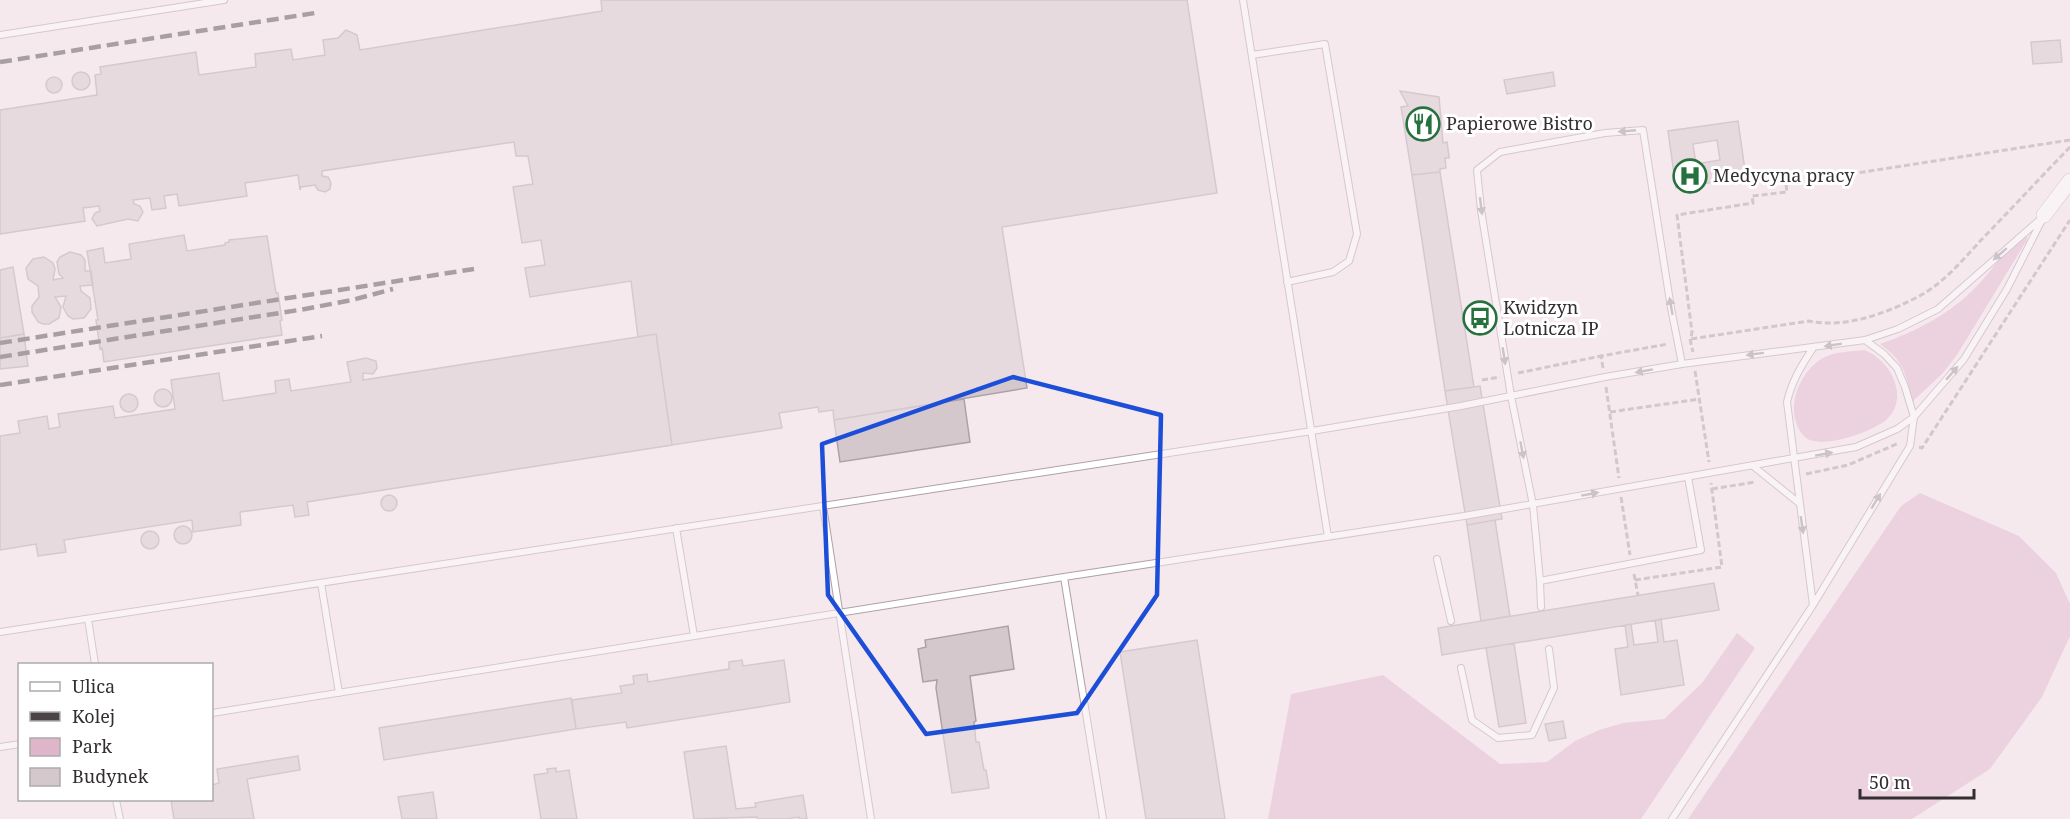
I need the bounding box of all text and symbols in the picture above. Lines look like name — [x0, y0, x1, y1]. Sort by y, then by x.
restaurant icon: Papierowe Bistro — [1405, 106, 1441, 142]
place label: Papierowe Bistro — [1446, 111, 1593, 135]
one-way arrow — [1618, 126, 1637, 136]
hospital icon: Medycyna pracy — [1672, 158, 1708, 194]
place label: Medycyna pracy — [1713, 163, 1855, 187]
one-way arrow — [1476, 197, 1485, 216]
one-way arrow — [1993, 247, 2008, 260]
place label: Kwidzyn Lotnicza IP — [1503, 295, 1599, 340]
one-way arrow — [1667, 297, 1676, 316]
bus stop icon: Kwidzyn Lotnicza IP — [1462, 300, 1498, 336]
one-way arrow — [1823, 340, 1842, 349]
one-way arrow — [1500, 346, 1509, 365]
one-way arrow — [1746, 350, 1765, 359]
one-way arrow — [1946, 365, 1959, 381]
one-way arrow — [1634, 367, 1653, 376]
one-way arrow — [1518, 441, 1527, 460]
one-way arrow — [1814, 449, 1833, 458]
one-way arrow — [1581, 489, 1600, 498]
one-way arrow — [1871, 493, 1882, 509]
one-way arrow — [1797, 515, 1806, 534]
legend — [18, 663, 213, 801]
text: Ulica — [72, 674, 115, 698]
text: Kolej — [72, 704, 115, 728]
text: Park — [72, 734, 112, 758]
scale bar — [1860, 762, 1974, 800]
text: Budynek — [72, 764, 149, 788]
text: 50 m — [1869, 770, 1911, 794]

